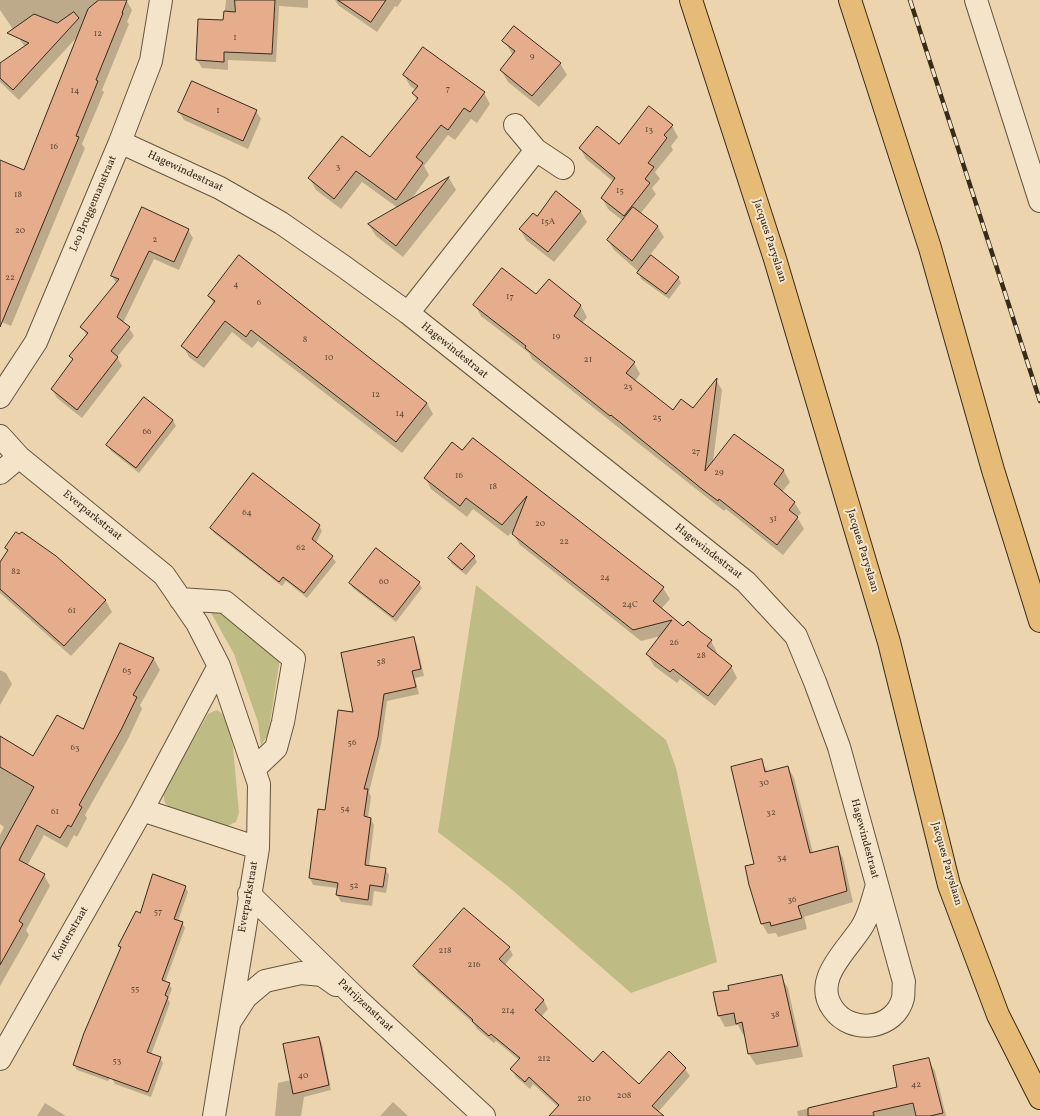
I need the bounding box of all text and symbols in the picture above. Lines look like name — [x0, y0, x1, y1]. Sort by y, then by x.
house number: 12 — [94, 29, 102, 39]
house number: 1 — [233, 33, 237, 43]
house number: 9 — [530, 52, 534, 62]
house number: 7 — [446, 84, 450, 94]
house number: 14 — [71, 86, 79, 96]
house number: 1 — [216, 106, 220, 116]
house number: 13 — [645, 125, 653, 135]
house number: 16 — [50, 142, 58, 152]
street label: Hagewindestraat — [145, 149, 225, 195]
street label: Leo Bruggemanstraat — [68, 154, 120, 254]
house number: 3 — [336, 162, 340, 172]
house number: 15 — [616, 186, 624, 196]
house number: 18 — [14, 190, 22, 200]
street label: Jacques Paryslaan — [749, 198, 789, 284]
house number: 15A — [541, 217, 555, 227]
house number: 20 — [15, 226, 25, 236]
house number: 2 — [153, 235, 157, 245]
house number: 22 — [5, 273, 15, 283]
house number: 4 — [233, 280, 239, 290]
house number: 17 — [506, 292, 514, 302]
house number: 6 — [257, 298, 261, 308]
street label: Hagewindestraat — [418, 320, 490, 382]
house number: 19 — [552, 332, 560, 342]
house number: 8 — [303, 335, 307, 345]
house number: 10 — [325, 353, 333, 363]
house number: 21 — [584, 355, 592, 365]
house number: 23 — [623, 382, 633, 392]
house number: 12 — [372, 390, 380, 400]
house number: 14 — [396, 409, 404, 419]
house number: 25 — [652, 413, 662, 423]
house number: 66 — [142, 427, 152, 437]
house number: 27 — [692, 447, 700, 457]
house number: 29 — [714, 468, 724, 478]
house number: 16 — [455, 471, 463, 481]
house number: 18 — [489, 482, 497, 492]
street label: Everparkstraat — [60, 488, 124, 544]
house number: 64 — [242, 508, 252, 518]
street label: Jacques Paryslaan — [843, 508, 881, 594]
house number: 31 — [769, 514, 777, 524]
house number: 20 — [535, 519, 545, 529]
street label: Hagewindestraat — [672, 522, 744, 582]
house number: 22 — [559, 537, 569, 547]
house number: 62 — [296, 543, 306, 553]
house number: 82 — [11, 567, 21, 577]
house number: 24 — [600, 573, 610, 583]
house number: 60 — [379, 577, 389, 587]
house number: 24C — [622, 600, 638, 610]
house number: 61 — [68, 606, 76, 616]
house number: 26 — [669, 638, 679, 648]
house number: 28 — [696, 651, 706, 661]
house number: 58 — [377, 657, 385, 667]
house number: 65 — [123, 666, 131, 676]
house number: 56 — [348, 738, 356, 748]
house number: 63 — [70, 743, 80, 753]
house number: 30 — [759, 778, 769, 788]
street label: Hagewindestraat — [847, 798, 881, 880]
house number: 54 — [340, 804, 350, 814]
house number: 61 — [51, 807, 59, 817]
house number: 32 — [766, 808, 776, 818]
street label: Jacques Paryslaan — [928, 821, 964, 907]
house number: 34 — [777, 853, 787, 863]
street label: Everparkstraat — [236, 860, 262, 934]
house number: 52 — [349, 881, 359, 891]
house number: 36 — [787, 895, 797, 905]
street label: Kouterstraat — [50, 905, 92, 963]
house number: 57 — [154, 907, 162, 917]
house number: 218 — [439, 946, 451, 956]
house number: 216 — [468, 960, 480, 970]
street label: Patrijzenstraat — [334, 977, 396, 1035]
house number: 55 — [131, 984, 139, 994]
house number: 214 — [501, 1006, 515, 1016]
house number: 38 — [770, 1010, 780, 1020]
house number: 212 — [537, 1054, 551, 1064]
house number: 53 — [113, 1056, 121, 1066]
house number: 40 — [298, 1071, 308, 1081]
house number: 42 — [911, 1080, 921, 1090]
house number: 208 — [617, 1091, 631, 1101]
house number: 210 — [577, 1094, 591, 1104]

